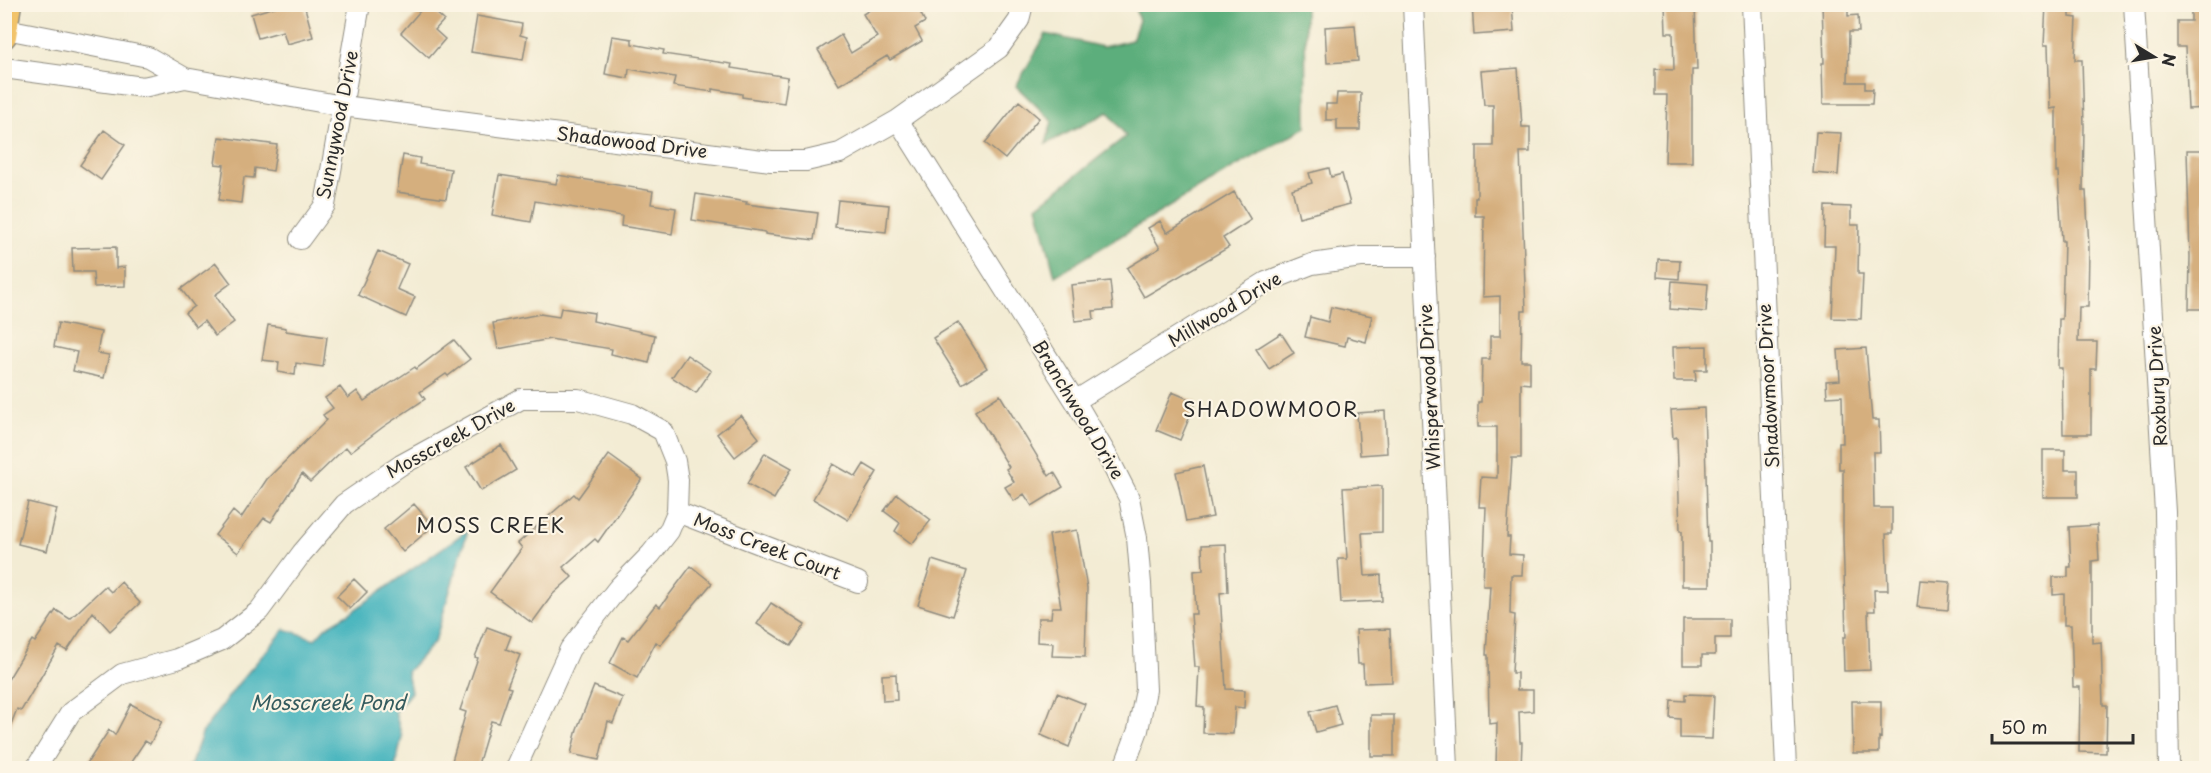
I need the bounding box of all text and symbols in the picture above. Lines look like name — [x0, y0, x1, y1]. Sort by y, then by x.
north arrow — [2124, 27, 2184, 87]
street label: Sunnywood Drive — [309, 48, 364, 202]
text: N — [2157, 52, 2183, 69]
street label: Shadowood Drive — [555, 119, 709, 164]
street label: Millwood Drive — [1162, 264, 1286, 353]
street label: Whisperwood Drive — [1411, 303, 1446, 471]
street label: Shadowmoor Drive — [1750, 303, 1785, 469]
street label: Roxbury Drive — [2140, 325, 2173, 447]
street label: Branchwood Drive — [1027, 334, 1132, 484]
street label: Mosscreek Drive — [381, 391, 520, 484]
district label: SHADOWMOOR — [1183, 394, 1359, 424]
street label: Moss Creek Court — [690, 505, 845, 586]
district label: MOSS CREEK — [416, 510, 566, 540]
water label: Mosscreek Pond — [251, 687, 409, 717]
scale bar — [1992, 707, 2133, 745]
text: 50 m — [2001, 713, 2048, 740]

